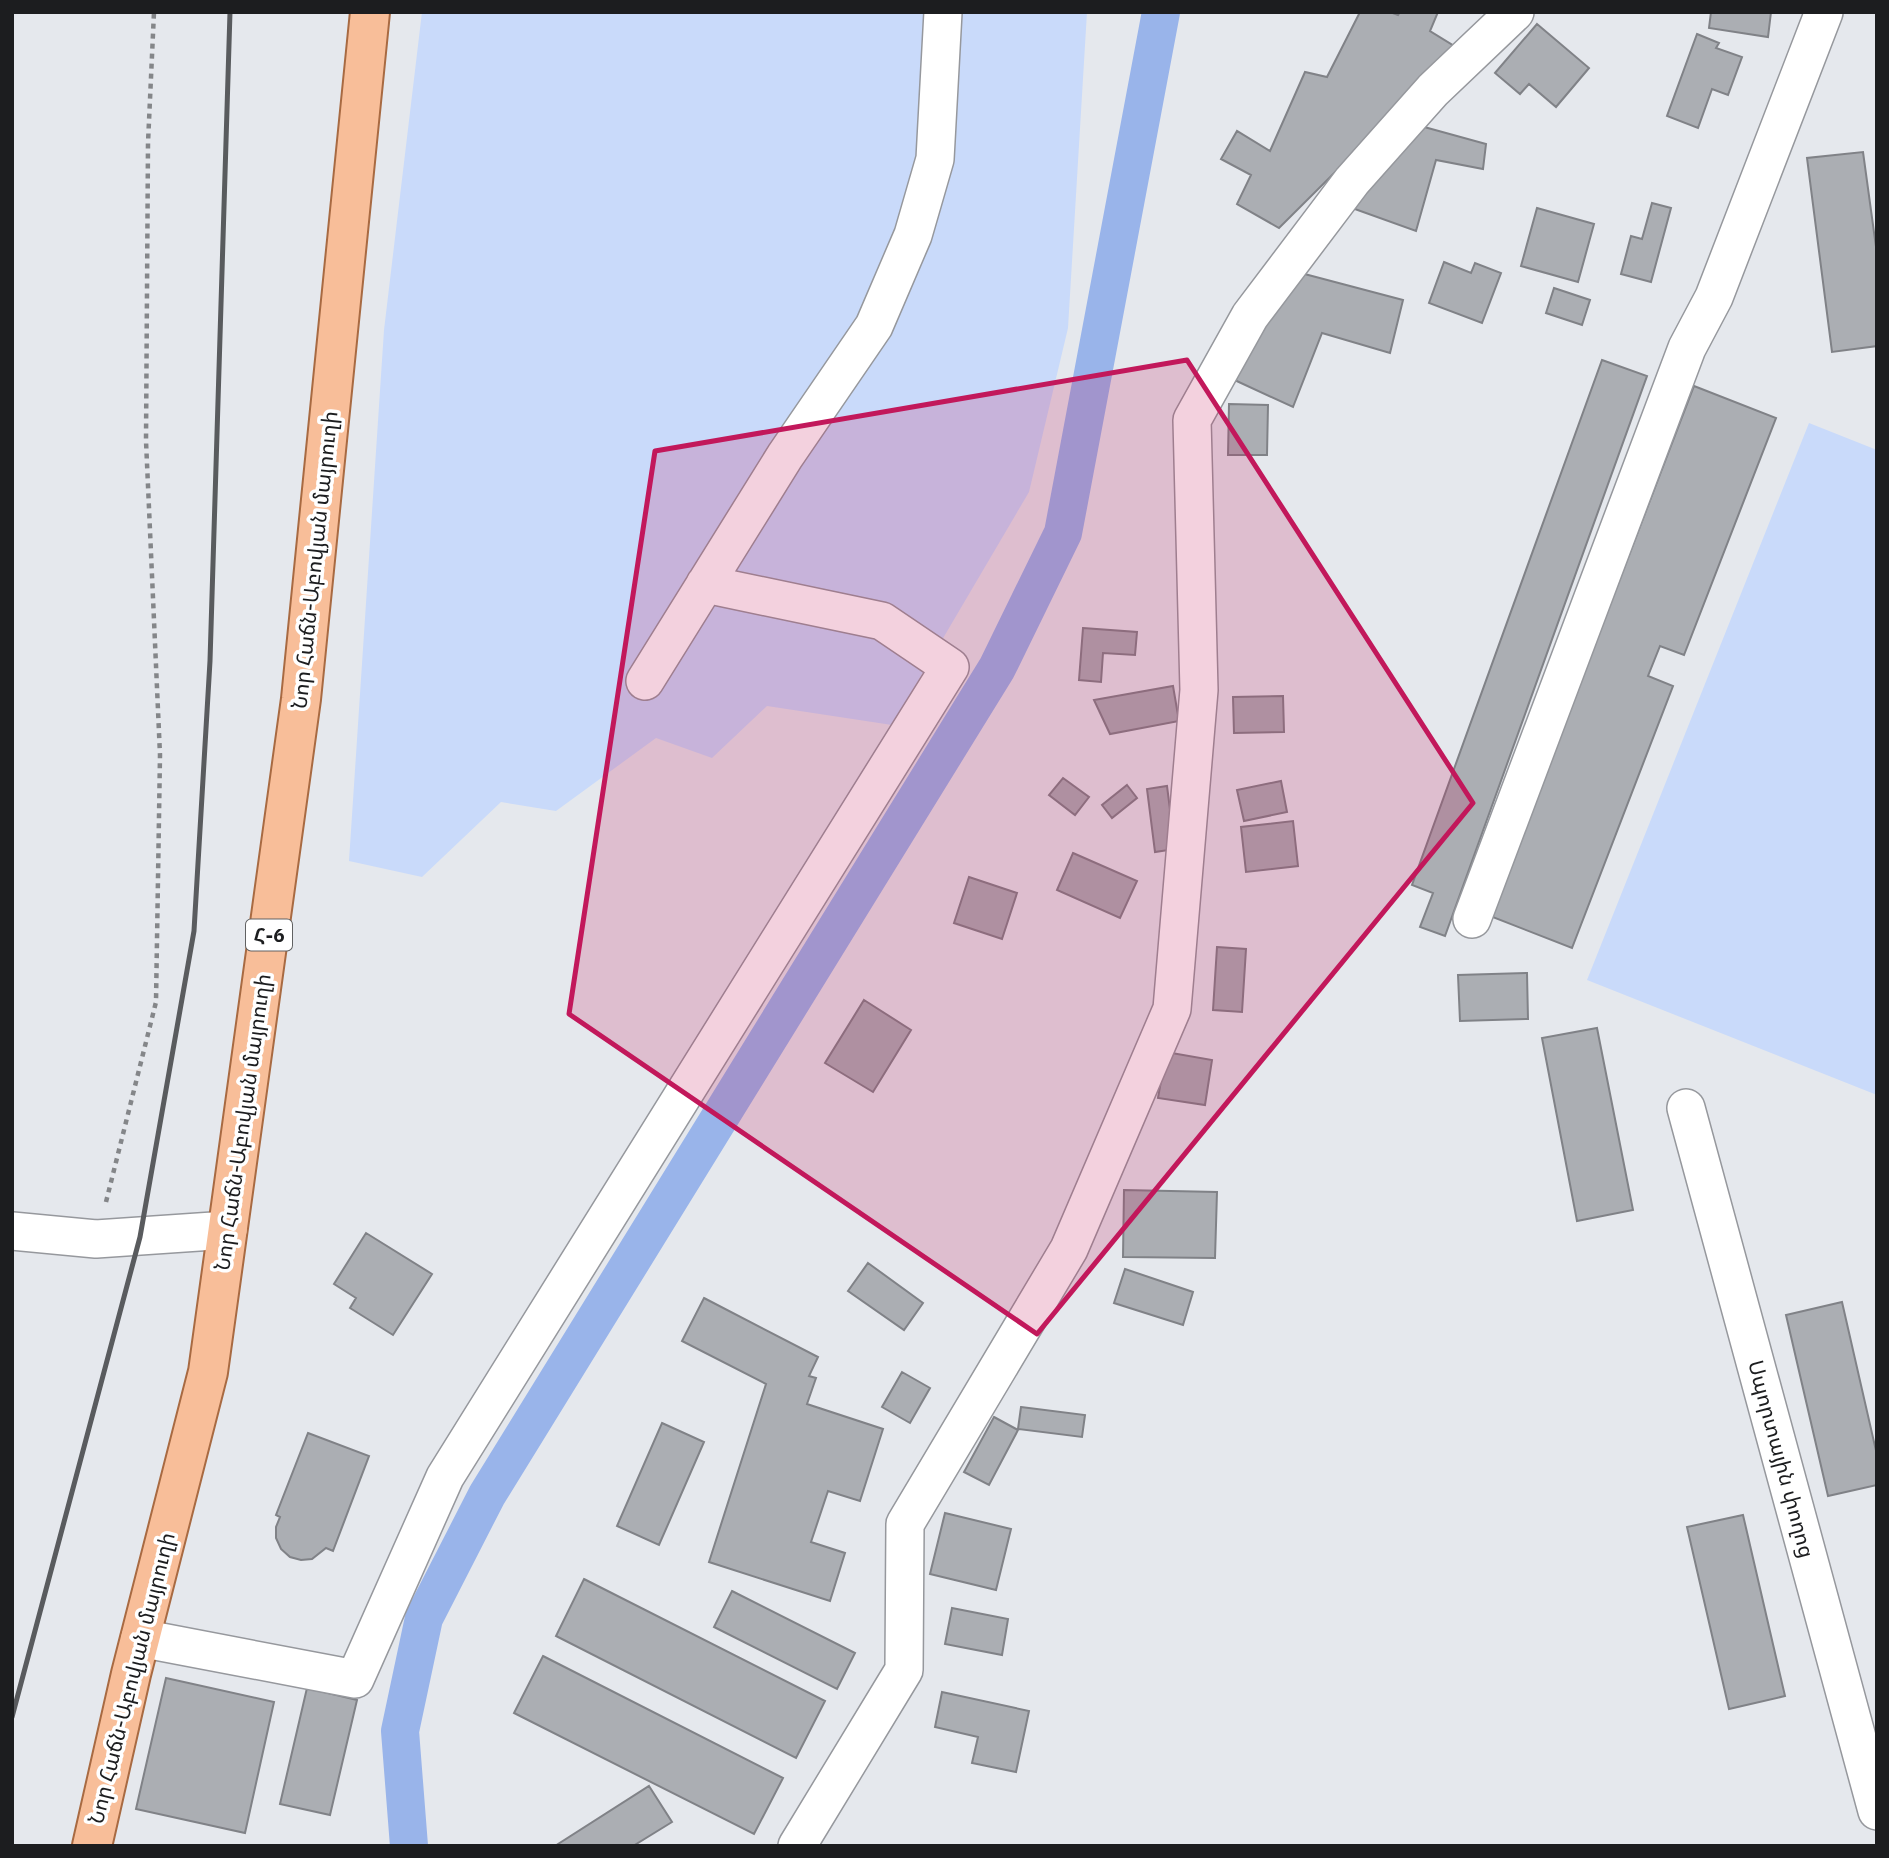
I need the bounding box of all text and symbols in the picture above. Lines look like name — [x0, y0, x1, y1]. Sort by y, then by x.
street label: Նոր Հաճն-Աբովյան մայրուղի — [284, 410, 344, 710]
road number: Հ-6 — [246, 920, 292, 951]
street label: Նոր Հաճն-Աբովյան մայրուղի — [207, 972, 277, 1272]
street label: Սպորտային փողոց — [1742, 1357, 1822, 1561]
street label: Նոր Հաճն-Աբովյան մայրուղի — [81, 1529, 181, 1826]

